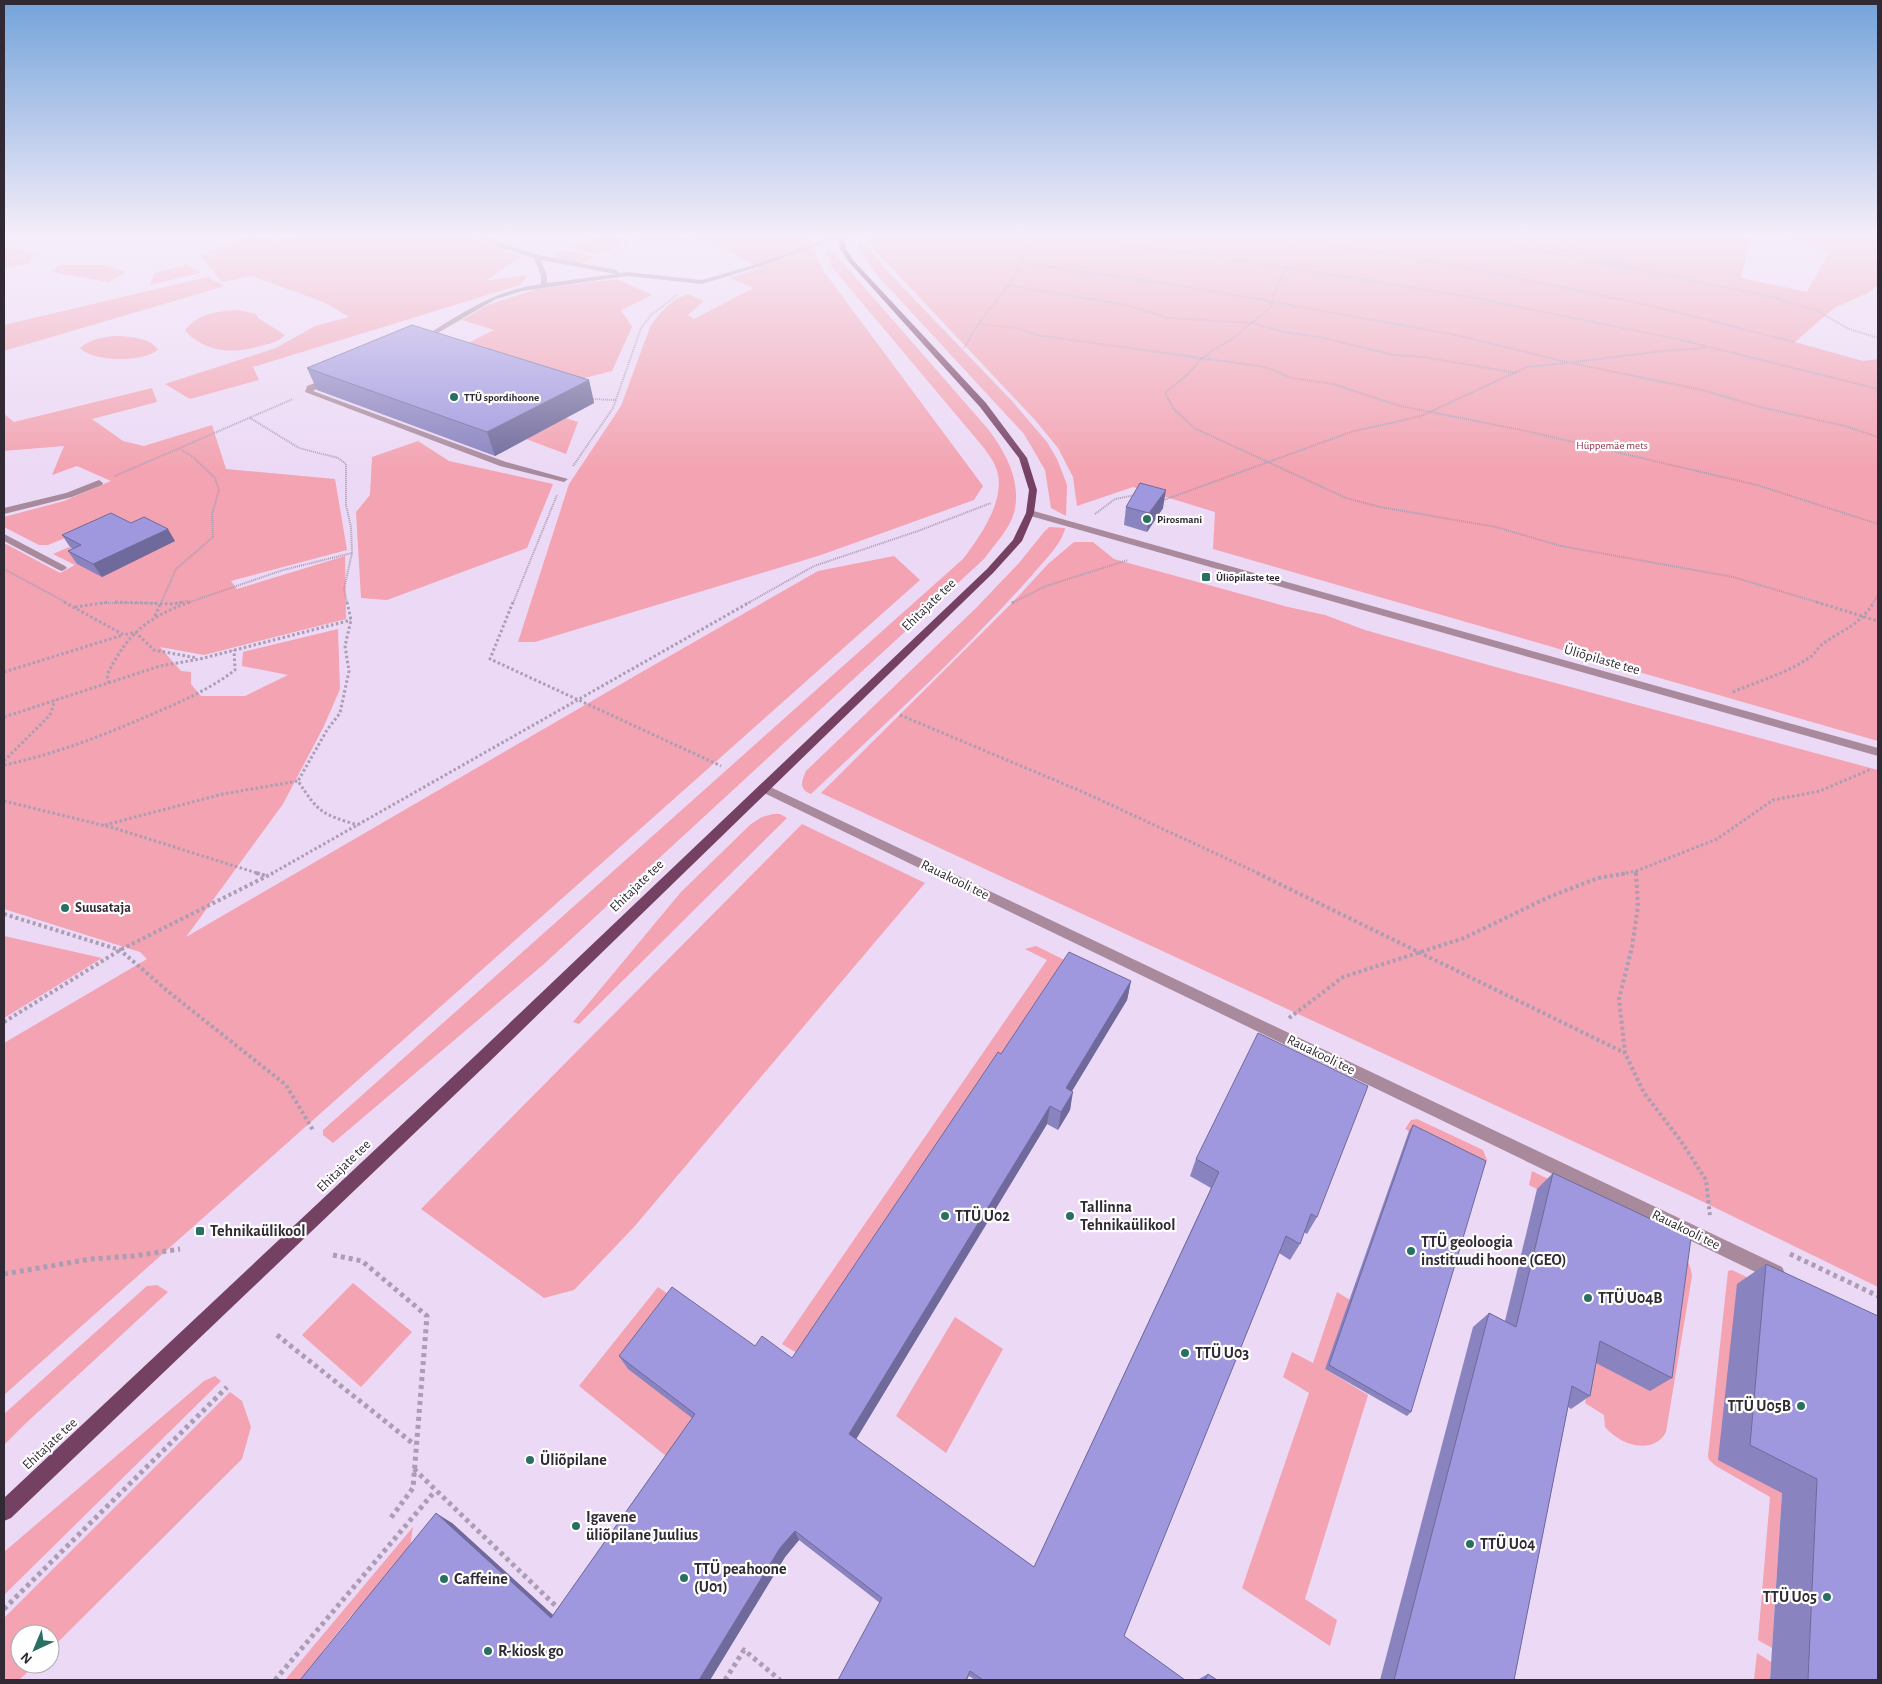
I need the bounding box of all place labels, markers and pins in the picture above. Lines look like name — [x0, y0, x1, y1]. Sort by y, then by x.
marker: TTÜ spordihoone — [448, 391, 460, 403]
place label: TTÜ spordihoone — [464, 391, 539, 403]
marker: Pirosmani — [1141, 513, 1153, 525]
place label: Pirosmani — [1157, 514, 1202, 525]
marker: Üliõpilaste tee — [1200, 571, 1212, 583]
place label: Üliõpilaste tee — [1216, 571, 1280, 583]
place label: Suusataja — [75, 901, 131, 915]
marker: Suusataja — [59, 902, 71, 914]
place label: Tallinna Tehnikaülikool — [1080, 1199, 1175, 1233]
place label: TTÜ U02 — [955, 1206, 1010, 1224]
marker: TTÜ U02 — [939, 1210, 951, 1222]
marker: Tallinna Tehnikaülikool — [1064, 1210, 1076, 1222]
place label: Tehnikaülikool — [210, 1223, 305, 1239]
marker: Tehnikaülikool — [194, 1225, 206, 1237]
place label: TTÜ geoloogia instituudi hoone (GEO) — [1421, 1232, 1566, 1268]
marker: TTÜ geoloogia instituudi hoone (GEO) — [1405, 1245, 1417, 1257]
place label: TTÜ U04B — [1598, 1288, 1663, 1306]
marker: TTÜ U04B — [1582, 1292, 1594, 1304]
place label: TTÜ U03 — [1195, 1343, 1249, 1361]
marker: TTÜ U03 — [1179, 1347, 1191, 1359]
place label: TTÜ U05B — [1728, 1396, 1791, 1414]
marker: TTÜ U05B — [1795, 1400, 1807, 1412]
place label: Üliõpilane — [540, 1450, 607, 1468]
marker: Üliõpilane — [524, 1454, 536, 1466]
place label: Igavene üliõpilane Juulius — [586, 1509, 698, 1543]
marker: Igavene üliõpilane Juulius — [570, 1520, 582, 1532]
place label: TTÜ U04 — [1480, 1534, 1535, 1552]
marker: TTÜ U04 — [1464, 1538, 1476, 1550]
place label: TTÜ peahoone (U01) — [694, 1559, 787, 1595]
place label: Caffeine — [454, 1571, 508, 1587]
marker: TTÜ peahoone (U01) — [678, 1572, 690, 1584]
marker: Caffeine — [438, 1573, 450, 1585]
place label: TTÜ U05 — [1763, 1587, 1817, 1605]
marker: TTÜ U05 — [1821, 1591, 1833, 1603]
place label: R-kiosk go — [498, 1643, 564, 1659]
marker: R-kiosk go — [482, 1645, 494, 1657]

